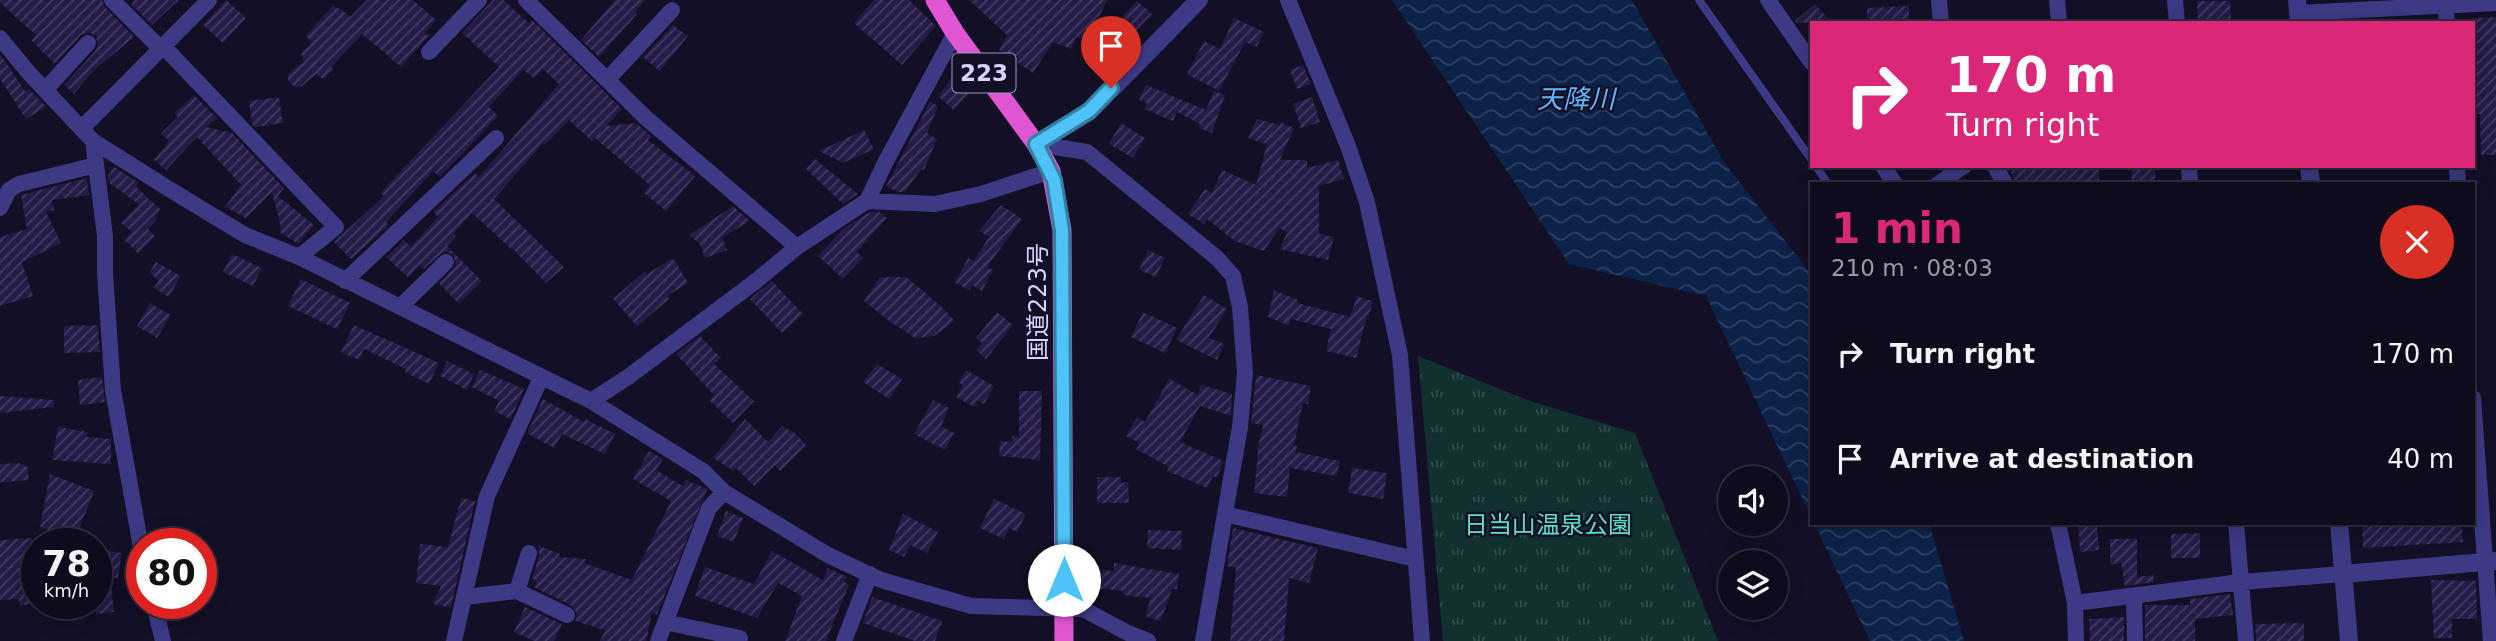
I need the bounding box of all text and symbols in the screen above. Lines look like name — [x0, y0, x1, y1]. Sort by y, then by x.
pin — [1081, 16, 1141, 88]
icon: arrive — [1092, 27, 1130, 65]
text: 170 m — [1946, 47, 2116, 104]
icon: right — [1831, 49, 1922, 140]
road number: 223 — [953, 54, 1016, 92]
water label: 天降川 — [1537, 84, 1618, 114]
text: Turn right — [1946, 106, 2099, 144]
text: 1 min — [1831, 204, 1963, 253]
button: close — [2380, 205, 2454, 279]
street label: 国道223号 — [1024, 243, 1052, 361]
text: 210 m · 08:03 — [1831, 255, 1993, 281]
icon: right — [1831, 335, 1869, 373]
text: Turn right — [1890, 339, 2035, 369]
text: 170 m — [2371, 339, 2454, 369]
icon: arrive — [1831, 440, 1869, 478]
text: Arrive at destination — [1890, 444, 2194, 474]
text: 40 m — [2387, 444, 2454, 474]
map controls — [1718, 466, 1788, 620]
button: sound — [1718, 466, 1788, 536]
park label: 日当山温泉公園 — [1464, 511, 1632, 539]
speed limit sign: 80 — [126, 528, 217, 619]
position arrow — [1027, 543, 1101, 617]
text: 78 — [42, 544, 91, 584]
button: layers — [1718, 550, 1788, 620]
text: km/h — [44, 580, 89, 601]

